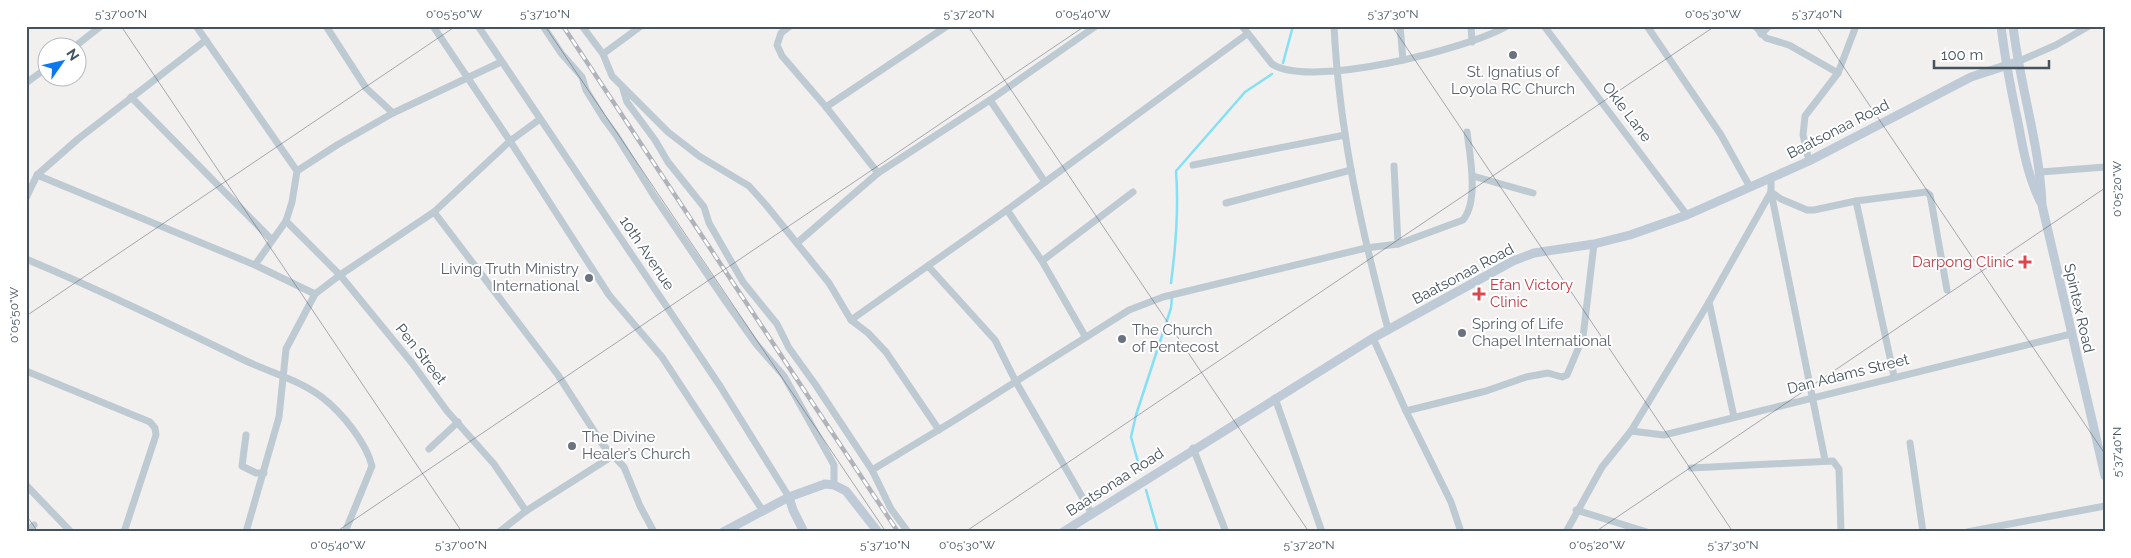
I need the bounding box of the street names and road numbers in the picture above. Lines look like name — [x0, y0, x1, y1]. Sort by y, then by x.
street label: Okle Lane — [1599, 78, 1655, 146]
street label: Baatsonaa Road — [1784, 95, 1892, 163]
street label: 10th Avenue — [616, 213, 678, 294]
street label: Baatsonaa Road — [1409, 240, 1517, 308]
street label: Spintex Road — [2060, 262, 2098, 354]
street label: Pen Street — [392, 320, 450, 388]
street label: Dan Adams Street — [1785, 350, 1911, 398]
street label: Baatsonaa Road — [1063, 444, 1167, 520]

